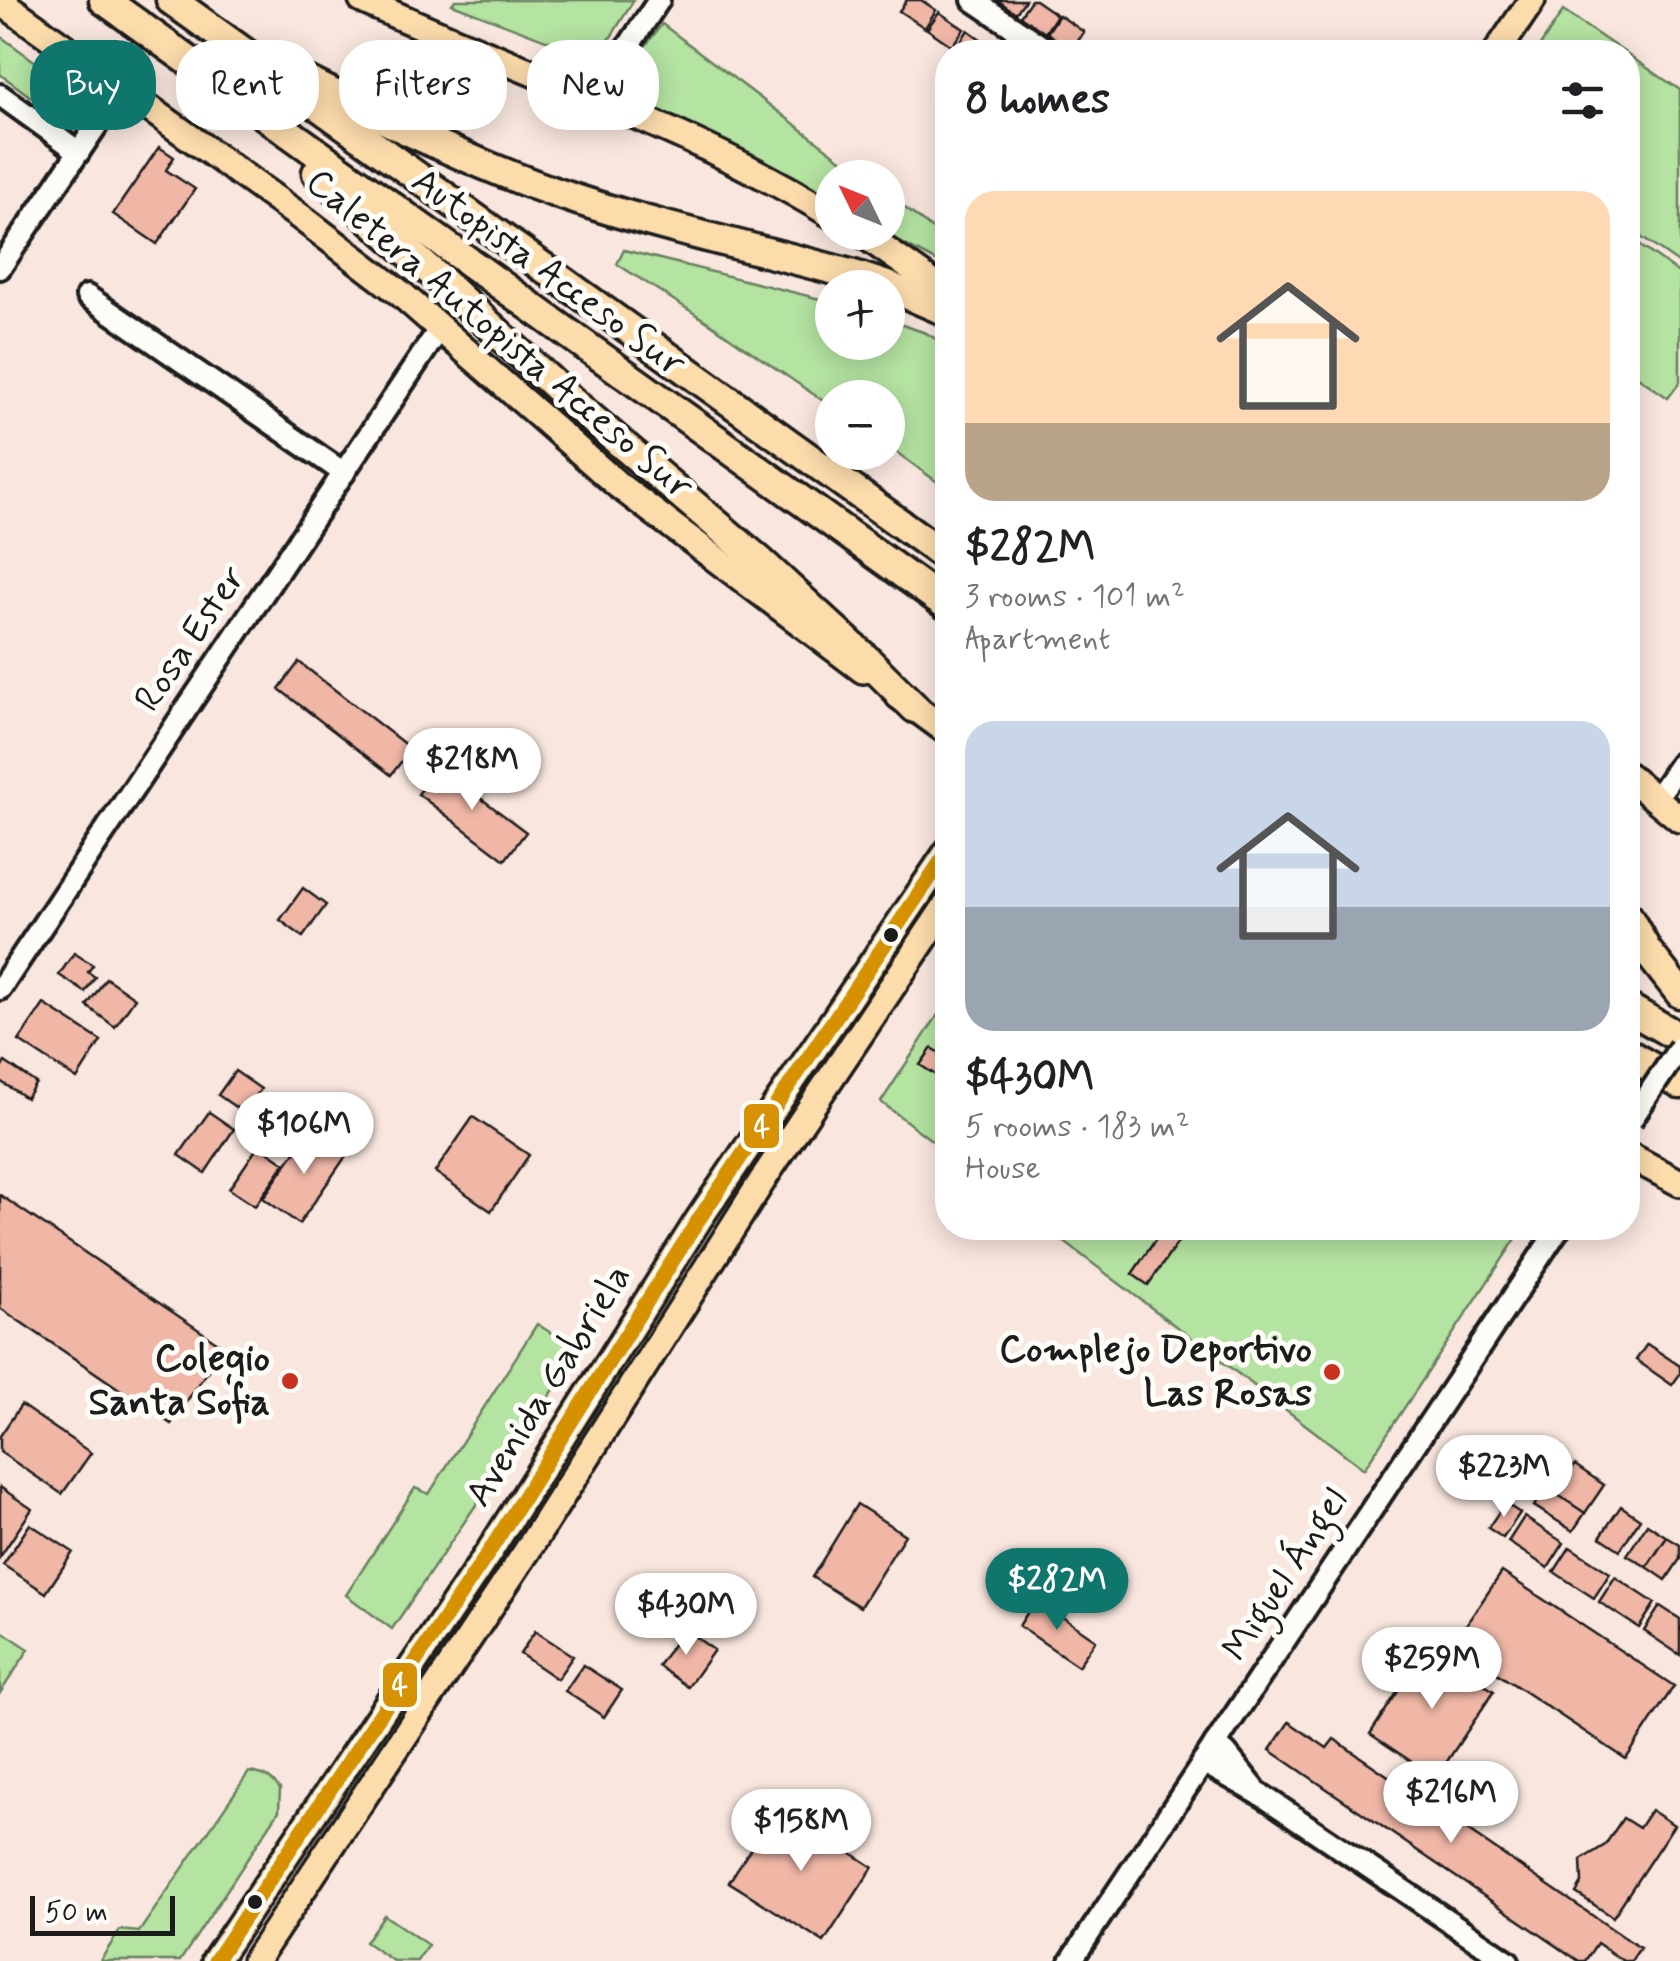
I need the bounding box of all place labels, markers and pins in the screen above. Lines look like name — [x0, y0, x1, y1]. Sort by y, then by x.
pin: $218M — [402, 728, 542, 813]
unlabelled marker — [881, 925, 901, 945]
pin: $106M — [234, 1092, 374, 1177]
place label: Complejo Deportivo Las Rosas — [999, 1326, 1312, 1419]
place label: Colegio Santa Sofia — [88, 1335, 270, 1428]
marker: Complejo Deportivo Las Rosas — [1321, 1361, 1343, 1383]
marker: Colegio Santa Sofia — [279, 1370, 301, 1392]
pin: $223M — [1434, 1435, 1574, 1520]
pin: $282M — [987, 1548, 1127, 1633]
pin: $430M — [616, 1573, 756, 1658]
pin: $259M — [1362, 1627, 1502, 1712]
pin: $216M — [1381, 1761, 1521, 1846]
pin: $158M — [731, 1789, 871, 1874]
unlabelled marker — [245, 1892, 265, 1912]

